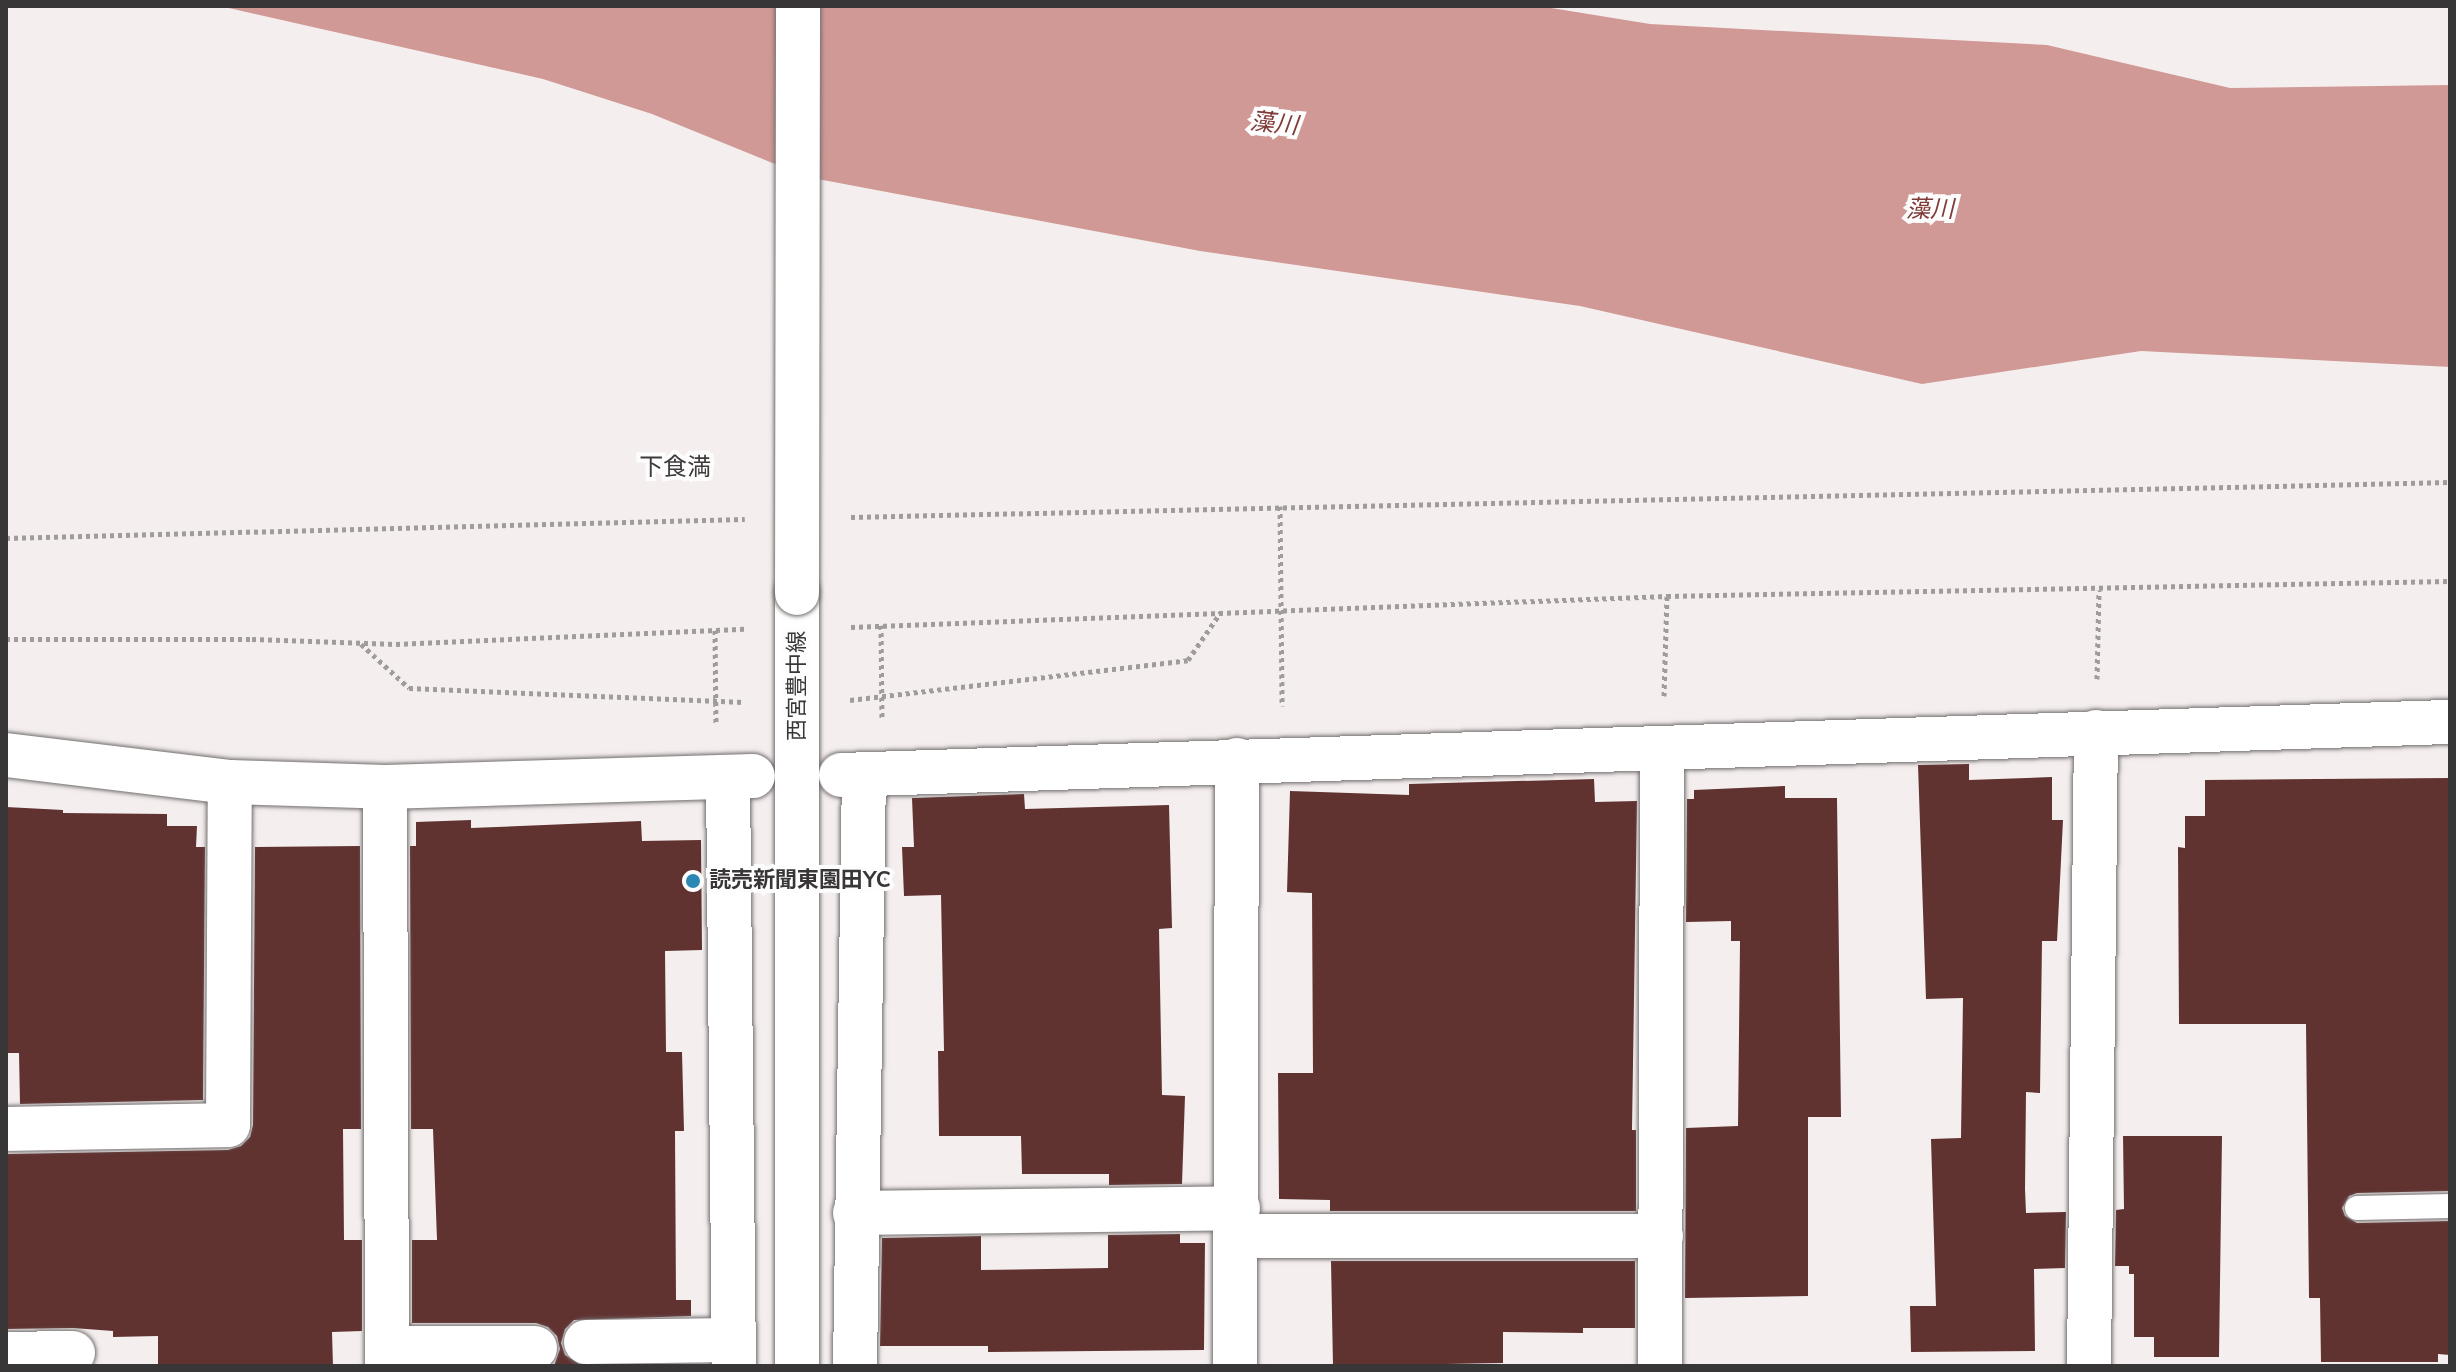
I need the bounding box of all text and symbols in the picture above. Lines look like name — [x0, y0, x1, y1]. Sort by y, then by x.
water label: 藻川 — [1249, 107, 1299, 141]
water label: 藻川 — [1906, 196, 1954, 224]
district label: 下食満 — [639, 454, 711, 482]
street label: 西宮豊中線 — [785, 631, 811, 741]
place label: 読売新聞東園田YC — [709, 868, 891, 894]
marker: 読売新聞東園田YC — [684, 872, 702, 890]

